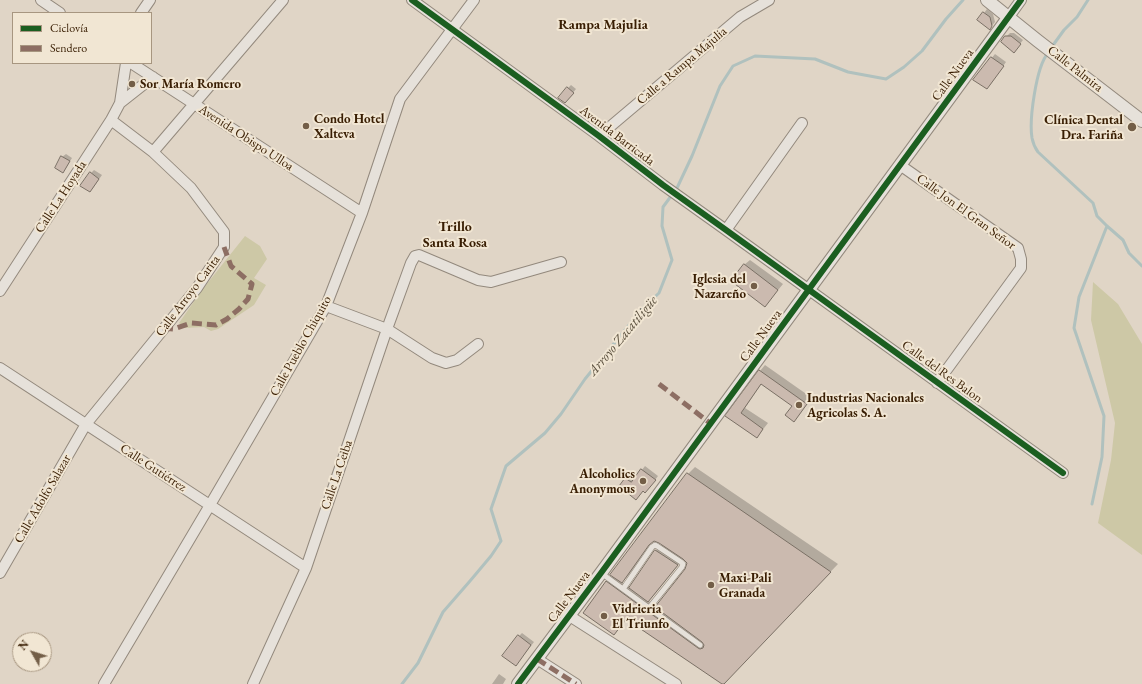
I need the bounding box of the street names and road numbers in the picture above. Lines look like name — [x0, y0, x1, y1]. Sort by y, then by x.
street label: Calle a Rampa Majulia — [634, 24, 730, 108]
street label: Calle Palmira — [1044, 43, 1106, 95]
street label: Calle Nueva — [929, 46, 977, 104]
street label: Avenida Obispo Ulloa — [196, 102, 296, 174]
street label: Avenida Barricada — [576, 103, 658, 169]
street label: Calle La Hoyada — [32, 158, 90, 236]
street label: Calle Jon El Gran Señor — [913, 171, 1019, 253]
street label: Calle Arroyo Carita — [152, 252, 224, 340]
street label: Calle Pueblo Chiquito — [267, 293, 335, 399]
street label: Calle Nueva — [737, 307, 785, 365]
street label: Calle del Res Balon — [899, 337, 985, 407]
street label: Calle La Ceiba — [318, 438, 356, 512]
street label: Calle Gutiérrez — [117, 441, 189, 495]
street label: Calle Adolfo Salazar — [11, 452, 75, 546]
street label: Calle Nueva — [544, 568, 594, 626]

